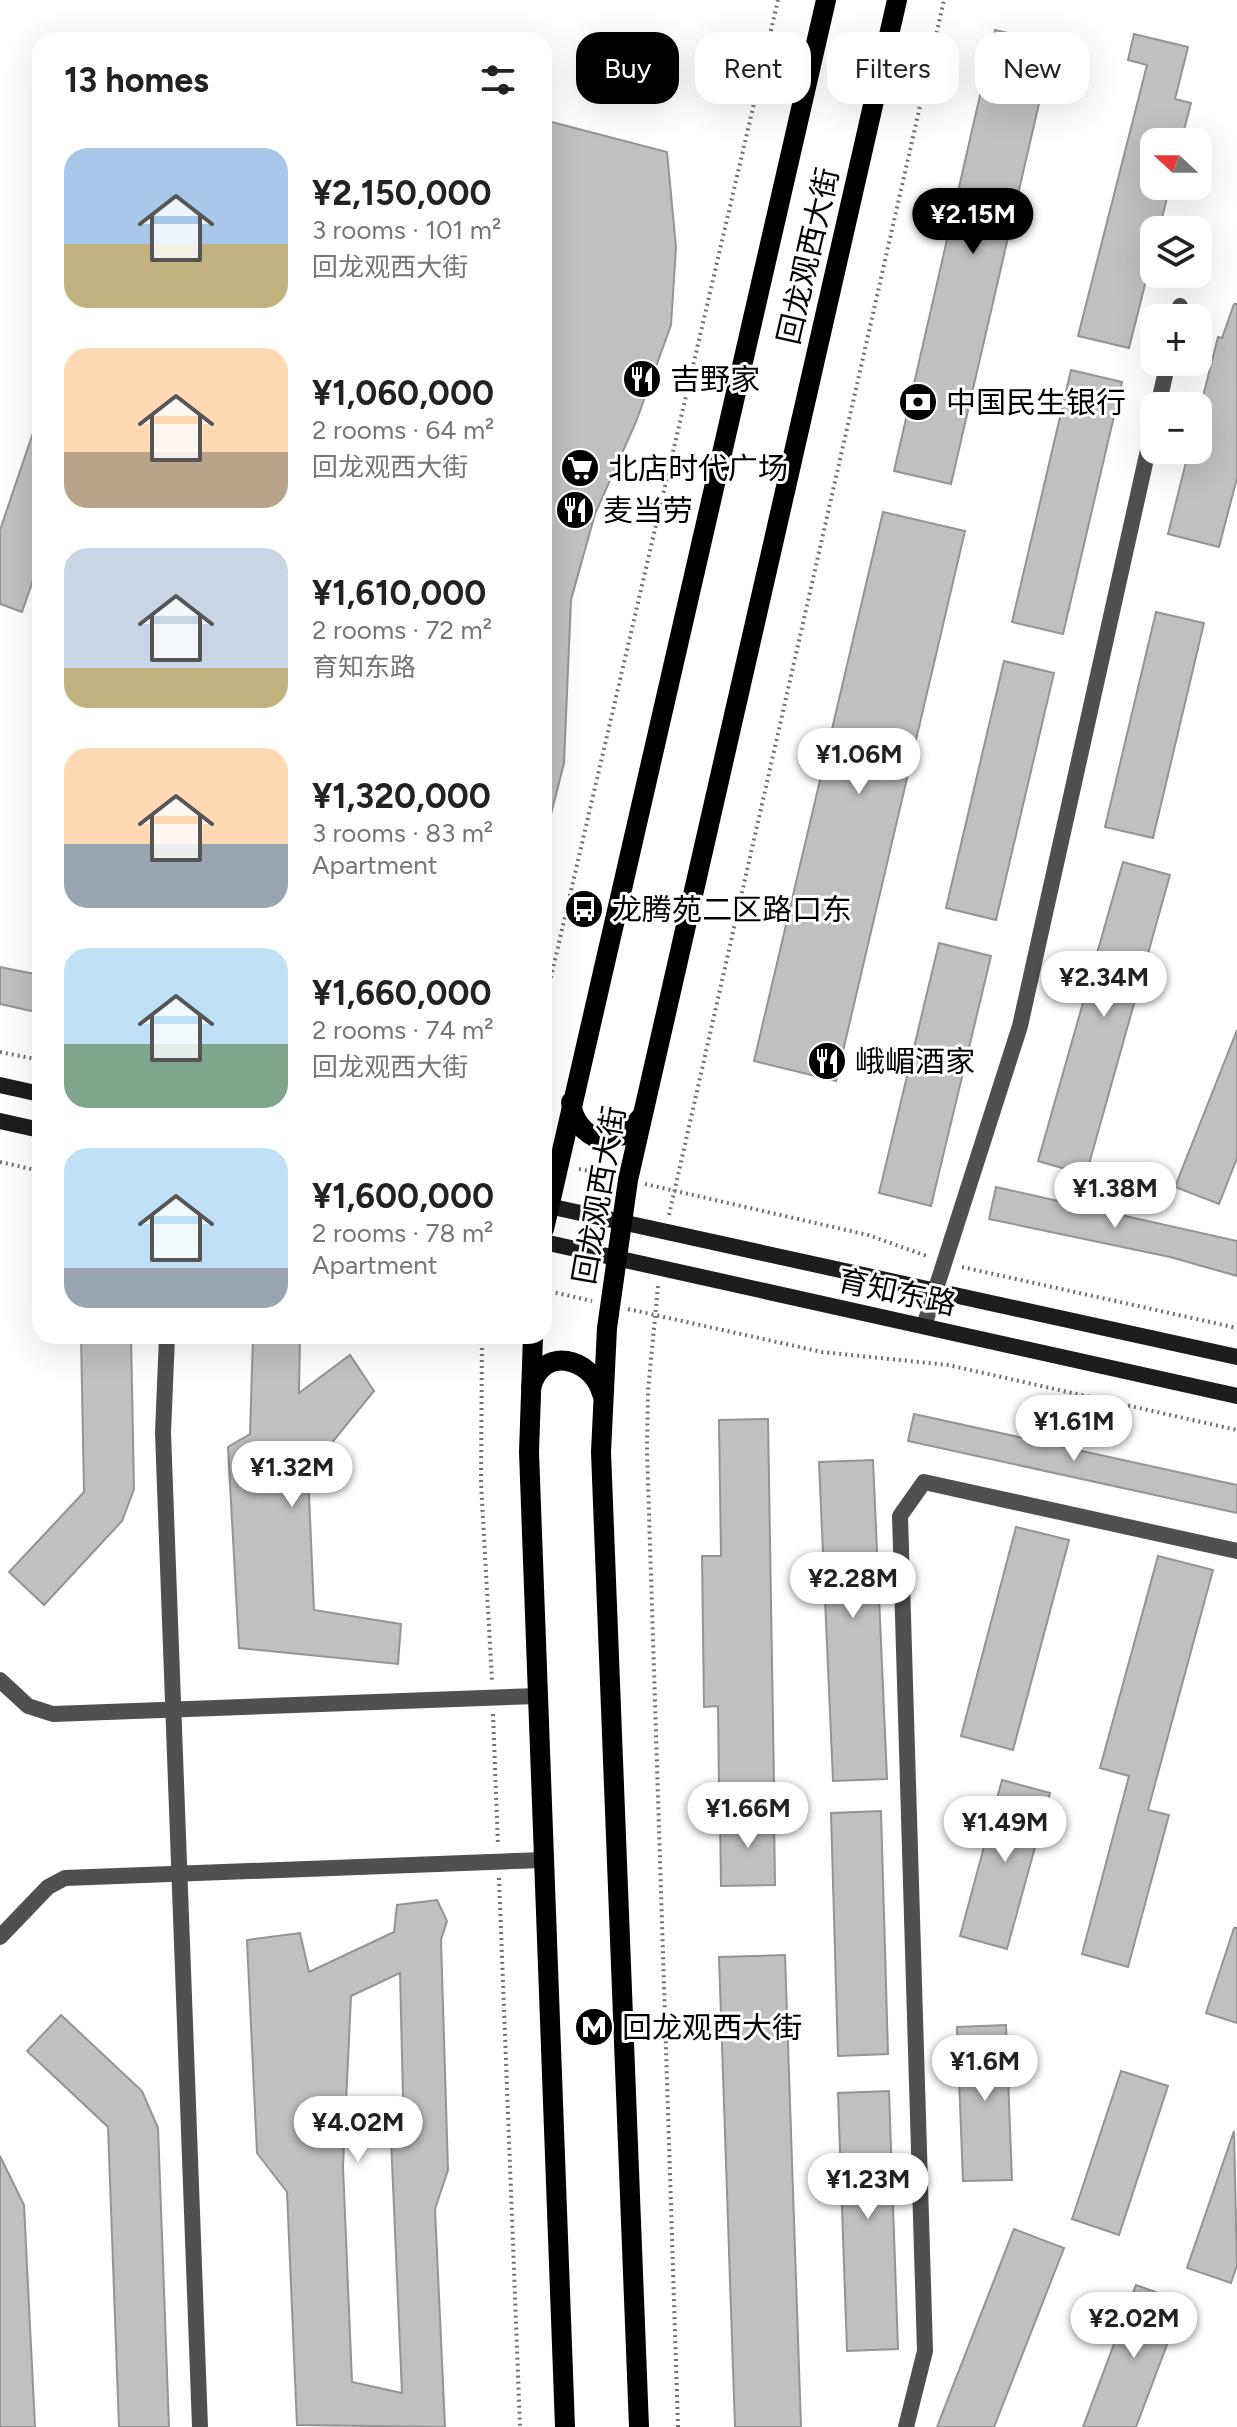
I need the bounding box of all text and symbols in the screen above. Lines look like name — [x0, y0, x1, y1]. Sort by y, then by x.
chip: Buy — [576, 32, 679, 104]
chip: Rent — [695, 32, 811, 104]
chip: Filters — [827, 32, 959, 104]
chip: New — [975, 32, 1089, 104]
icon: filters — [476, 58, 520, 102]
text: 13 homes — [64, 60, 209, 101]
north arrow — [1140, 128, 1212, 200]
map controls — [1140, 128, 1212, 464]
street label: 回龙观西大街 — [770, 164, 846, 348]
text: ¥2,150,000 — [312, 173, 492, 214]
icon: home — [128, 180, 224, 276]
pin: ¥2.15M — [908, 188, 1038, 256]
text: ¥2.15M — [930, 198, 1016, 230]
text: 3 rooms · 101 m² — [312, 214, 501, 246]
button: layers — [1140, 216, 1212, 288]
text: 回龙观西大街 — [312, 251, 468, 283]
button: + — [1140, 304, 1212, 376]
restaurant icon: 吉野家 — [621, 358, 663, 400]
place label: 吉野家 — [670, 361, 760, 398]
text: ¥1,060,000 — [312, 373, 494, 414]
icon: home — [128, 380, 224, 476]
bank icon: 中国民生银行 — [897, 381, 939, 423]
place label: 中国民生银行 — [946, 384, 1126, 421]
button: − — [1140, 392, 1212, 464]
text: 2 rooms · 64 m² — [312, 414, 494, 446]
supermarket icon: 北店时代广场 — [559, 447, 601, 489]
place label: 北店时代广场 — [608, 450, 788, 487]
text: 回龙观西大街 — [312, 451, 468, 483]
restaurant icon: 麦当劳 — [554, 489, 596, 531]
place label: 麦当劳 — [603, 492, 693, 529]
text: ¥1,610,000 — [312, 573, 486, 614]
icon: home — [128, 580, 224, 676]
text: 2 rooms · 72 m² — [312, 614, 492, 646]
text: 育知东路 — [312, 651, 416, 683]
pin: ¥1.06M — [794, 728, 924, 796]
text: ¥1.06M — [815, 738, 903, 770]
text: ¥1,320,000 — [312, 776, 491, 817]
icon: home — [128, 780, 224, 876]
text: 3 rooms · 83 m² — [312, 817, 493, 849]
text: Apartment — [312, 849, 438, 881]
bus stop icon: 龙腾苑二区路口东 — [563, 888, 605, 930]
place label: 龙腾苑二区路口东 — [612, 891, 852, 928]
pin: ¥2.34M — [1039, 951, 1169, 1019]
text: ¥2.34M — [1059, 961, 1149, 993]
text: ¥1,660,000 — [312, 973, 492, 1014]
icon: home — [128, 980, 224, 1076]
text: 2 rooms · 74 m² — [312, 1014, 494, 1046]
restaurant icon: 峨嵋酒家 — [806, 1040, 848, 1082]
place label: 峨嵋酒家 — [855, 1043, 975, 1080]
text: 回龙观西大街 — [312, 1051, 468, 1083]
street label: 回龙观西大街 — [565, 1103, 633, 1287]
pin: ¥1.38M — [1050, 1162, 1180, 1230]
text: ¥1.38M — [1072, 1172, 1158, 1204]
text: ¥1,600,000 — [312, 1176, 494, 1217]
icon: home — [128, 1180, 224, 1276]
text: 2 rooms · 78 m² — [312, 1217, 493, 1249]
text: Apartment — [312, 1249, 438, 1281]
street label: 育知东路 — [834, 1261, 960, 1323]
pin: ¥1.61M — [1009, 1395, 1139, 1463]
text: ¥1.61M — [1033, 1405, 1115, 1437]
pin: ¥1.32M — [227, 1441, 357, 1509]
text: ¥1.32M — [250, 1451, 334, 1483]
pin: ¥2.28M — [788, 1552, 918, 1620]
text: ¥2.28M — [808, 1562, 898, 1594]
pin: ¥1.66M — [683, 1782, 813, 1850]
text: ¥1.66M — [705, 1792, 791, 1824]
pin: ¥1.49M — [940, 1796, 1070, 1864]
text: ¥1.49M — [962, 1806, 1048, 1838]
metro station icon: 回龙观西大街 — [573, 2006, 615, 2048]
place label: 回龙观西大街 — [622, 2009, 802, 2046]
pin: ¥1.6M — [929, 2035, 1041, 2103]
text: ¥1.6M — [950, 2045, 1020, 2077]
pin: ¥4.02M — [293, 2096, 423, 2164]
text: ¥4.02M — [312, 2106, 404, 2138]
pin: ¥1.23M — [803, 2153, 933, 2221]
text: ¥1.23M — [826, 2163, 910, 2195]
pin: ¥2.02M — [1069, 2292, 1199, 2360]
text: ¥2.02M — [1088, 2302, 1180, 2334]

